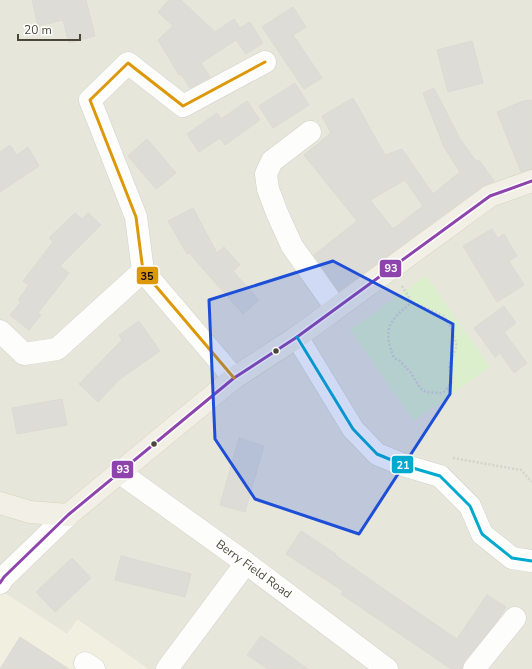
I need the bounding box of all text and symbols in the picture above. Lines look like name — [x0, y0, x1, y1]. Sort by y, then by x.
scale bar — [18, 16, 80, 42]
text: 20 m — [24, 22, 52, 38]
line badge: 93 — [379, 259, 402, 278]
text: 93 — [384, 261, 398, 276]
line badge: 35 — [136, 266, 159, 285]
text: 35 — [140, 269, 154, 284]
unlabelled marker — [271, 346, 281, 356]
unlabelled marker — [149, 439, 159, 449]
line badge: 21 — [391, 455, 414, 474]
text: 21 — [396, 458, 410, 473]
line badge: 93 — [111, 460, 134, 479]
text: 93 — [116, 462, 130, 477]
street label: Berry Field Road — [213, 536, 295, 602]

